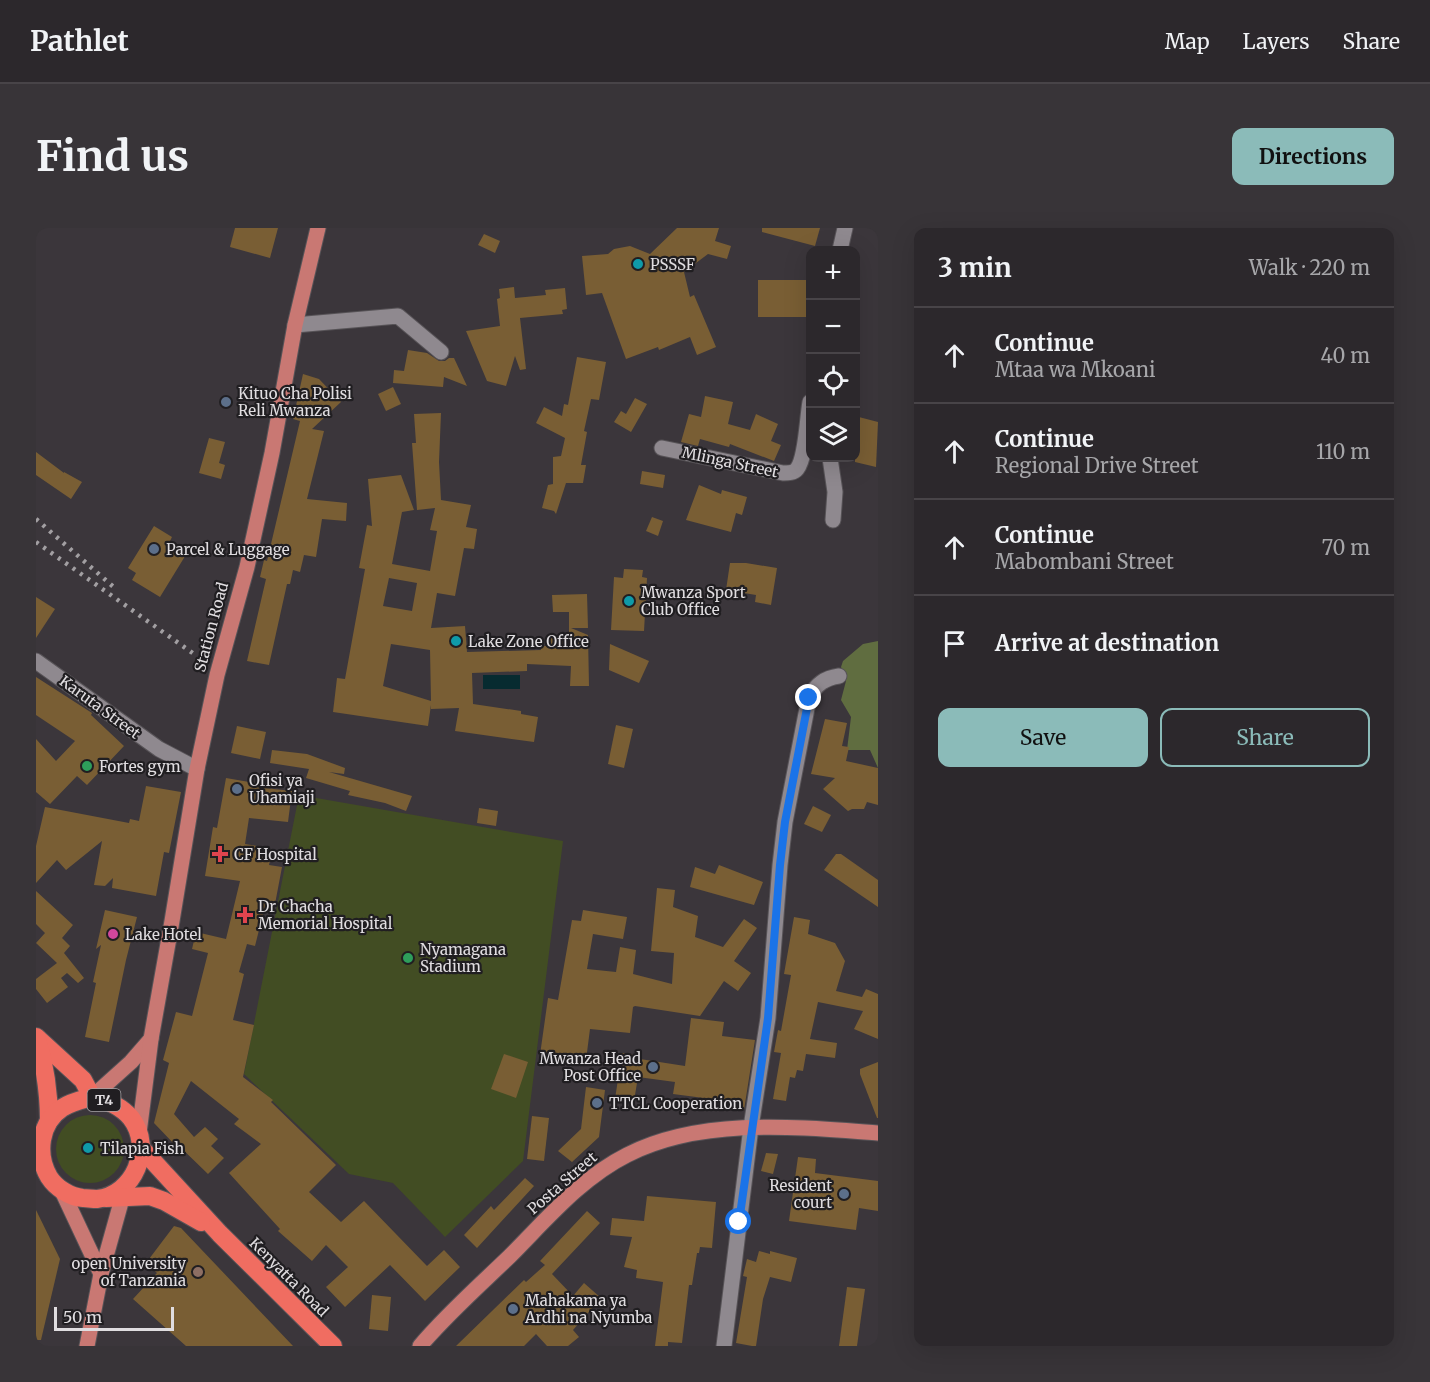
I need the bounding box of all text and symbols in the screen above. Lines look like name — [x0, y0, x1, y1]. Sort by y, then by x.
text: Pathlet — [30, 23, 129, 59]
text: Map — [1165, 28, 1210, 55]
text: Layers — [1243, 28, 1310, 55]
text: Share — [1343, 28, 1400, 55]
button: Directions — [1232, 128, 1394, 185]
text: Find us — [36, 130, 189, 182]
map controls — [806, 246, 860, 462]
button: + — [806, 246, 860, 300]
text: 3 min — [938, 251, 1012, 284]
place label: PSSSF — [650, 255, 695, 274]
text: Walk · 220 m — [1249, 255, 1370, 280]
marker: PSSSF — [631, 257, 645, 271]
button: − — [806, 300, 860, 354]
text: Continue — [995, 329, 1094, 357]
icon: ahead — [938, 339, 971, 372]
text: 40 m — [1320, 343, 1370, 368]
button: locate — [806, 354, 860, 408]
text: Mtaa wa Mkoani — [995, 357, 1155, 382]
place label: Kituo Cha Polisi Reli Mwanza — [238, 384, 352, 420]
marker: Kituo Cha Polisi Reli Mwanza — [219, 395, 233, 409]
button: layers — [806, 408, 860, 462]
text: Continue — [995, 425, 1094, 453]
icon: ahead — [938, 435, 971, 468]
text: 110 m — [1316, 439, 1370, 464]
street label: Mlinga Street — [680, 443, 780, 481]
text: Regional Drive Street — [995, 453, 1199, 478]
text: Continue — [995, 521, 1094, 549]
icon: ahead — [938, 531, 971, 564]
text: 70 m — [1322, 535, 1370, 560]
place label: Parcel & Luggage — [166, 540, 290, 559]
marker: Parcel & Luggage — [147, 542, 161, 556]
text: Mabombani Street — [995, 549, 1174, 574]
street label: Station Road — [190, 580, 232, 674]
place label: Mwanza Sport Club Office — [641, 583, 746, 619]
marker: Mwanza Sport Club Office — [622, 594, 636, 608]
icon: arrive — [938, 627, 971, 660]
text: Arrive at destination — [995, 629, 1219, 657]
place label: Lake Zone Office — [468, 632, 589, 651]
marker: Lake Zone Office — [449, 634, 463, 648]
street label: Karuta Street — [56, 671, 144, 743]
route end — [795, 684, 821, 710]
button: Save — [938, 708, 1148, 767]
button: Share — [1160, 708, 1370, 767]
place label: Fortes gym — [99, 757, 181, 776]
marker: Fortes gym — [80, 759, 94, 773]
place label: Ofisi ya Uhamiaji — [249, 771, 315, 807]
marker: Ofisi ya Uhamiaji — [230, 782, 244, 796]
marker: CF Hospital — [211, 845, 229, 863]
place label: CF Hospital — [234, 845, 317, 864]
place label: Dr Chacha Memorial Hospital — [258, 897, 393, 933]
marker: Dr Chacha Memorial Hospital — [236, 906, 254, 924]
place label: Lake Hotel — [125, 925, 202, 944]
marker: Lake Hotel — [106, 927, 120, 941]
place label: Nyamagana Stadium — [420, 940, 506, 976]
marker: Nyamagana Stadium — [401, 951, 415, 965]
place label: Mwanza Head Post Office — [539, 1049, 641, 1085]
marker: Mwanza Head Post Office — [646, 1060, 660, 1074]
road number: T4 — [88, 1089, 120, 1111]
place label: TTCL Cooperation — [609, 1094, 742, 1113]
marker: TTCL Cooperation — [590, 1096, 604, 1110]
place label: Tilapia Fish — [100, 1139, 184, 1158]
marker: Tilapia Fish — [81, 1141, 95, 1155]
street label: Posta Street — [523, 1148, 601, 1218]
place label: Resident court — [769, 1176, 832, 1212]
marker: Resident court — [837, 1187, 851, 1201]
route start — [725, 1208, 751, 1234]
street label: Kenyatta Road — [245, 1233, 333, 1321]
place label: open University of Tanzania — [72, 1254, 186, 1290]
marker: open University of Tanzania — [191, 1265, 205, 1279]
place label: Mahakama ya Ardhi na Nyumba — [524, 1291, 652, 1327]
marker: Mahakama ya Ardhi na Nyumba — [506, 1302, 520, 1316]
scale bar — [54, 1304, 174, 1332]
text: 50 m — [63, 1307, 102, 1327]

